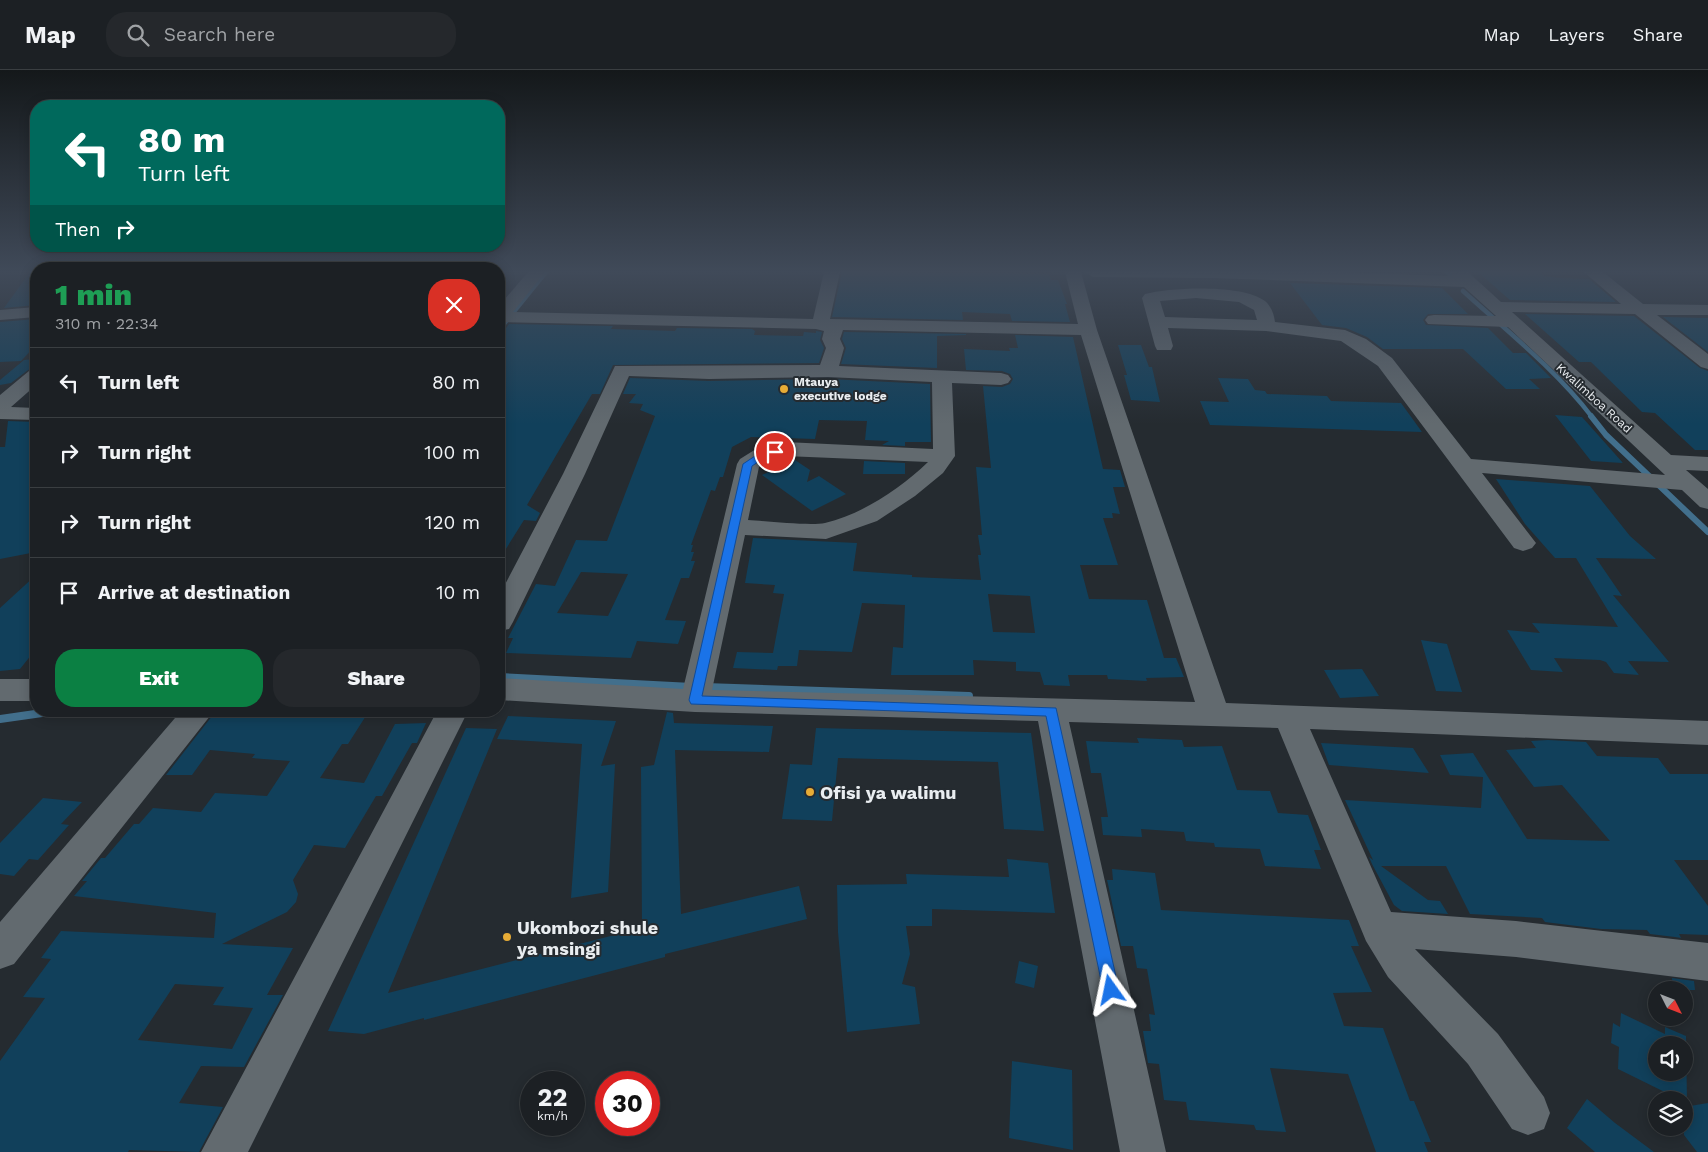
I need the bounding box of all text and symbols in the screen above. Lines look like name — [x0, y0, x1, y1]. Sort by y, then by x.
search box — [106, 12, 456, 57]
text: Map — [25, 21, 76, 49]
icon: search — [124, 21, 152, 49]
text: Search here — [164, 23, 275, 46]
text: Map — [1483, 24, 1520, 45]
text: Layers — [1548, 24, 1605, 45]
text: Share — [1633, 24, 1683, 45]
text: 80 m — [138, 119, 225, 161]
icon: left — [55, 120, 120, 185]
text: Turn left — [138, 161, 230, 186]
icon: right — [111, 215, 139, 243]
text: Then — [55, 218, 101, 241]
text: 1 min — [55, 277, 132, 312]
button: close — [428, 279, 480, 331]
text: 310 m · 22:34 — [55, 314, 158, 333]
street label: Kwalimboa Road — [1553, 360, 1635, 436]
icon: left — [55, 369, 83, 397]
text: Turn left — [98, 371, 179, 394]
text: 80 m — [432, 371, 480, 394]
place label: Mtauya executive lodge — [794, 375, 887, 403]
marker: Mtauya executive lodge — [778, 383, 790, 395]
pin — [754, 431, 796, 473]
icon: arrive — [761, 438, 789, 466]
icon: right — [55, 439, 83, 467]
text: Turn right — [98, 441, 191, 464]
text: 100 m — [424, 441, 480, 464]
icon: right — [55, 509, 83, 537]
text: Turn right — [98, 511, 191, 534]
text: 120 m — [425, 511, 480, 534]
icon: arrive — [55, 579, 83, 607]
text: Arrive at destination — [98, 581, 290, 604]
text: 10 m — [436, 581, 480, 604]
button: Exit — [55, 649, 263, 707]
button: Share — [273, 649, 480, 707]
place label: Ofisi ya walimu — [820, 782, 956, 803]
marker: Ofisi ya walimu — [804, 786, 816, 798]
place label: Ukombozi shule ya msingi — [516, 917, 658, 959]
marker: Ukombozi shule ya msingi — [501, 931, 513, 943]
position arrow — [1084, 963, 1136, 1015]
north arrow — [1648, 981, 1692, 1026]
map controls — [1648, 981, 1693, 1136]
button: sound — [1648, 1036, 1693, 1081]
speed limit sign: 30 — [595, 1071, 660, 1136]
text: 22 — [538, 1083, 567, 1112]
button: layers — [1648, 1091, 1693, 1136]
text: km/h — [537, 1109, 568, 1123]

